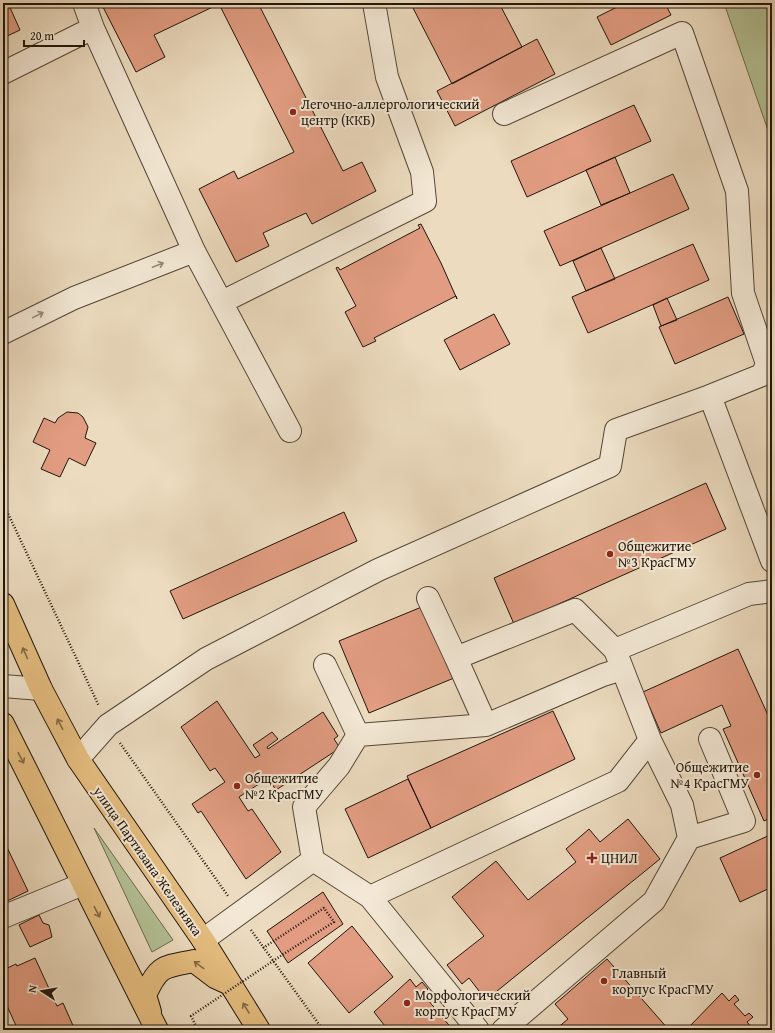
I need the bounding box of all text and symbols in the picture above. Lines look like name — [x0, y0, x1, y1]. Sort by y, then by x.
scale bar — [24, 22, 84, 48]
text: 20 m — [30, 27, 54, 44]
place label: Легочно-аллергологический центр (ККБ) — [301, 94, 480, 130]
marker: Легочно-аллергологический центр (ККБ) — [288, 107, 298, 117]
one-way arrow — [151, 261, 163, 269]
one-way arrow — [32, 311, 44, 319]
place label: Общежитие №3 КрасГМУ — [618, 536, 697, 572]
marker: Общежитие №3 КрасГМУ — [605, 549, 615, 559]
one-way arrow — [21, 648, 28, 660]
one-way arrow — [55, 718, 63, 730]
one-way arrow — [18, 752, 25, 764]
place label: Общежитие №4 КрасГМУ — [671, 757, 749, 793]
place label: Общежитие №2 КрасГМУ — [245, 768, 324, 804]
marker: Общежитие №4 КрасГМУ — [752, 770, 762, 780]
street label: улица Партизана Железняка — [88, 781, 208, 940]
marker: Общежитие №2 КрасГМУ — [232, 781, 242, 791]
place label: ЦНИЛ — [601, 848, 638, 868]
marker: ЦНИЛ — [586, 852, 598, 864]
one-way arrow — [94, 906, 101, 918]
one-way arrow — [194, 961, 205, 969]
place label: Главный корпус КрасГМУ — [612, 963, 714, 999]
north arrow — [22, 971, 62, 1011]
marker: Главный корпус КрасГМУ — [599, 976, 609, 986]
text: N — [24, 983, 41, 994]
place label: Морфологический корпус КрасГМУ — [415, 985, 531, 1021]
marker: Морфологический корпус КрасГМУ — [402, 998, 412, 1008]
one-way arrow — [241, 1002, 249, 1014]

